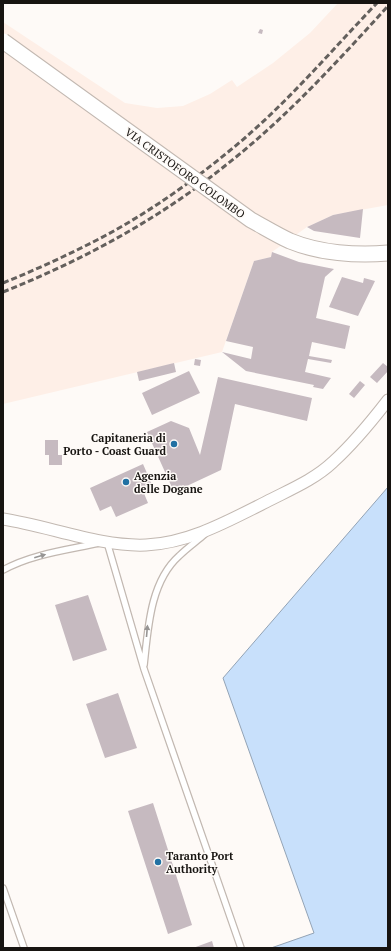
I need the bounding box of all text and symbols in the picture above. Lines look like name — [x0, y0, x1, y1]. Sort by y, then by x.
street label: VIA CRISTOFORO COLOMBO — [122, 125, 248, 221]
place label: Capitaneria di Porto - Coast Guard — [63, 431, 166, 458]
marker: Capitaneria di Porto - Coast Guard — [169, 439, 179, 449]
place label: Agenzia delle Dogane — [134, 469, 203, 496]
marker: Agenzia delle Dogane — [121, 477, 131, 487]
one-way arrow — [33, 553, 46, 559]
one-way arrow — [144, 625, 151, 637]
place label: Taranto Port Authority — [166, 849, 234, 876]
marker: Taranto Port Authority — [153, 857, 163, 867]

